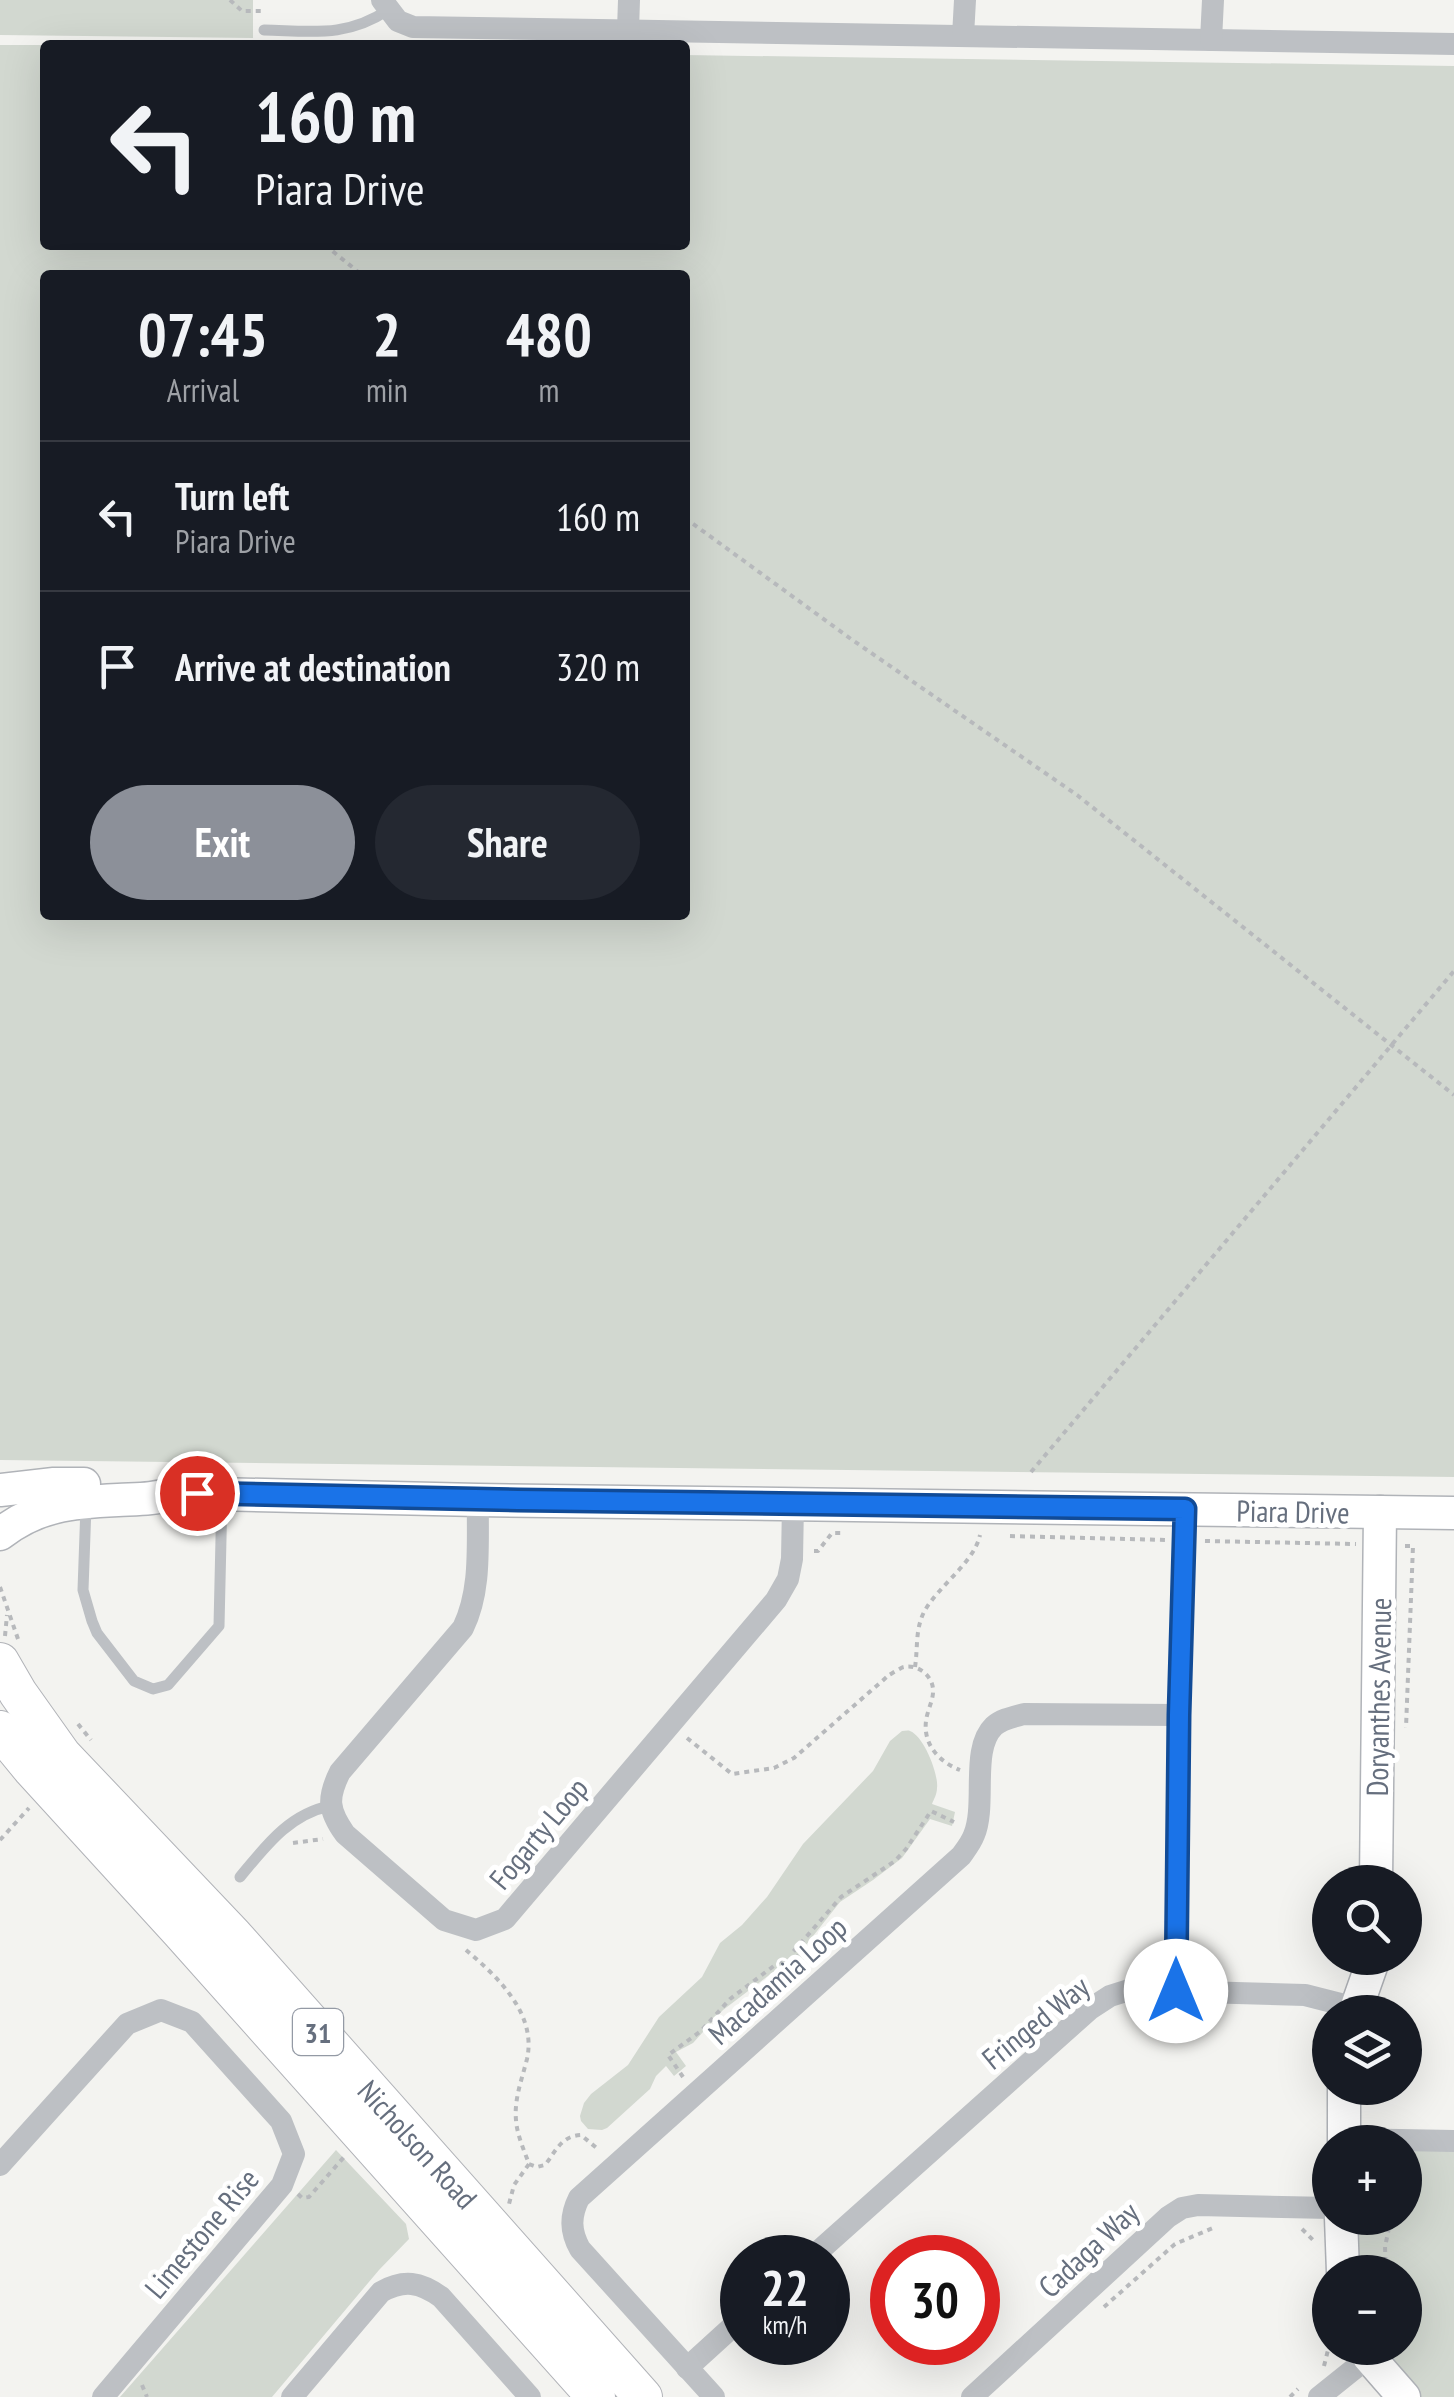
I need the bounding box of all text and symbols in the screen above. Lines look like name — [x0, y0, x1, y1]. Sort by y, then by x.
text: 160 m — [255, 71, 416, 161]
icon: left — [90, 80, 220, 210]
text: Piara Drive — [255, 159, 425, 217]
text: 07:45 — [138, 295, 268, 373]
text: 2 — [373, 295, 401, 373]
text: 480 — [506, 295, 592, 373]
text: Arrival — [167, 369, 239, 411]
text: min — [366, 369, 408, 411]
text: m — [538, 369, 559, 411]
text: Turn left — [175, 471, 289, 520]
icon: left — [90, 489, 145, 544]
text: 160 m — [556, 492, 640, 541]
text: Piara Drive — [175, 520, 296, 562]
icon: arrive — [90, 639, 145, 694]
text: Arrive at destination — [175, 642, 451, 691]
text: 320 m — [556, 642, 640, 691]
button: Exit — [90, 785, 355, 900]
button: Share — [375, 785, 640, 900]
pin — [155, 1451, 240, 1536]
icon: arrive — [170, 1466, 225, 1521]
street label: Piara Drive — [1236, 1491, 1350, 1531]
street label: Doryanthes Avenue — [1357, 1597, 1399, 1797]
street label: Fogarty Loop — [480, 1769, 596, 1897]
map controls — [1312, 1865, 1422, 2365]
button: search — [1312, 1865, 1422, 1975]
street label: Macadamia Loop — [700, 1908, 854, 2052]
position arrow — [1124, 1939, 1228, 2043]
street label: Fringed Way — [973, 1966, 1097, 2077]
button: layers — [1312, 1995, 1422, 2105]
road number: 31 — [293, 2009, 343, 2055]
street label: Nicholson Road — [350, 2071, 486, 2217]
button: + — [1312, 2125, 1422, 2235]
street label: Limestone Rise — [135, 2160, 267, 2306]
street label: Cadaga Way — [1029, 2192, 1147, 2305]
speed limit sign: 30 — [870, 2235, 1000, 2365]
text: 22 — [761, 2255, 809, 2320]
button: − — [1312, 2255, 1422, 2365]
text: km/h — [763, 2309, 807, 2341]

